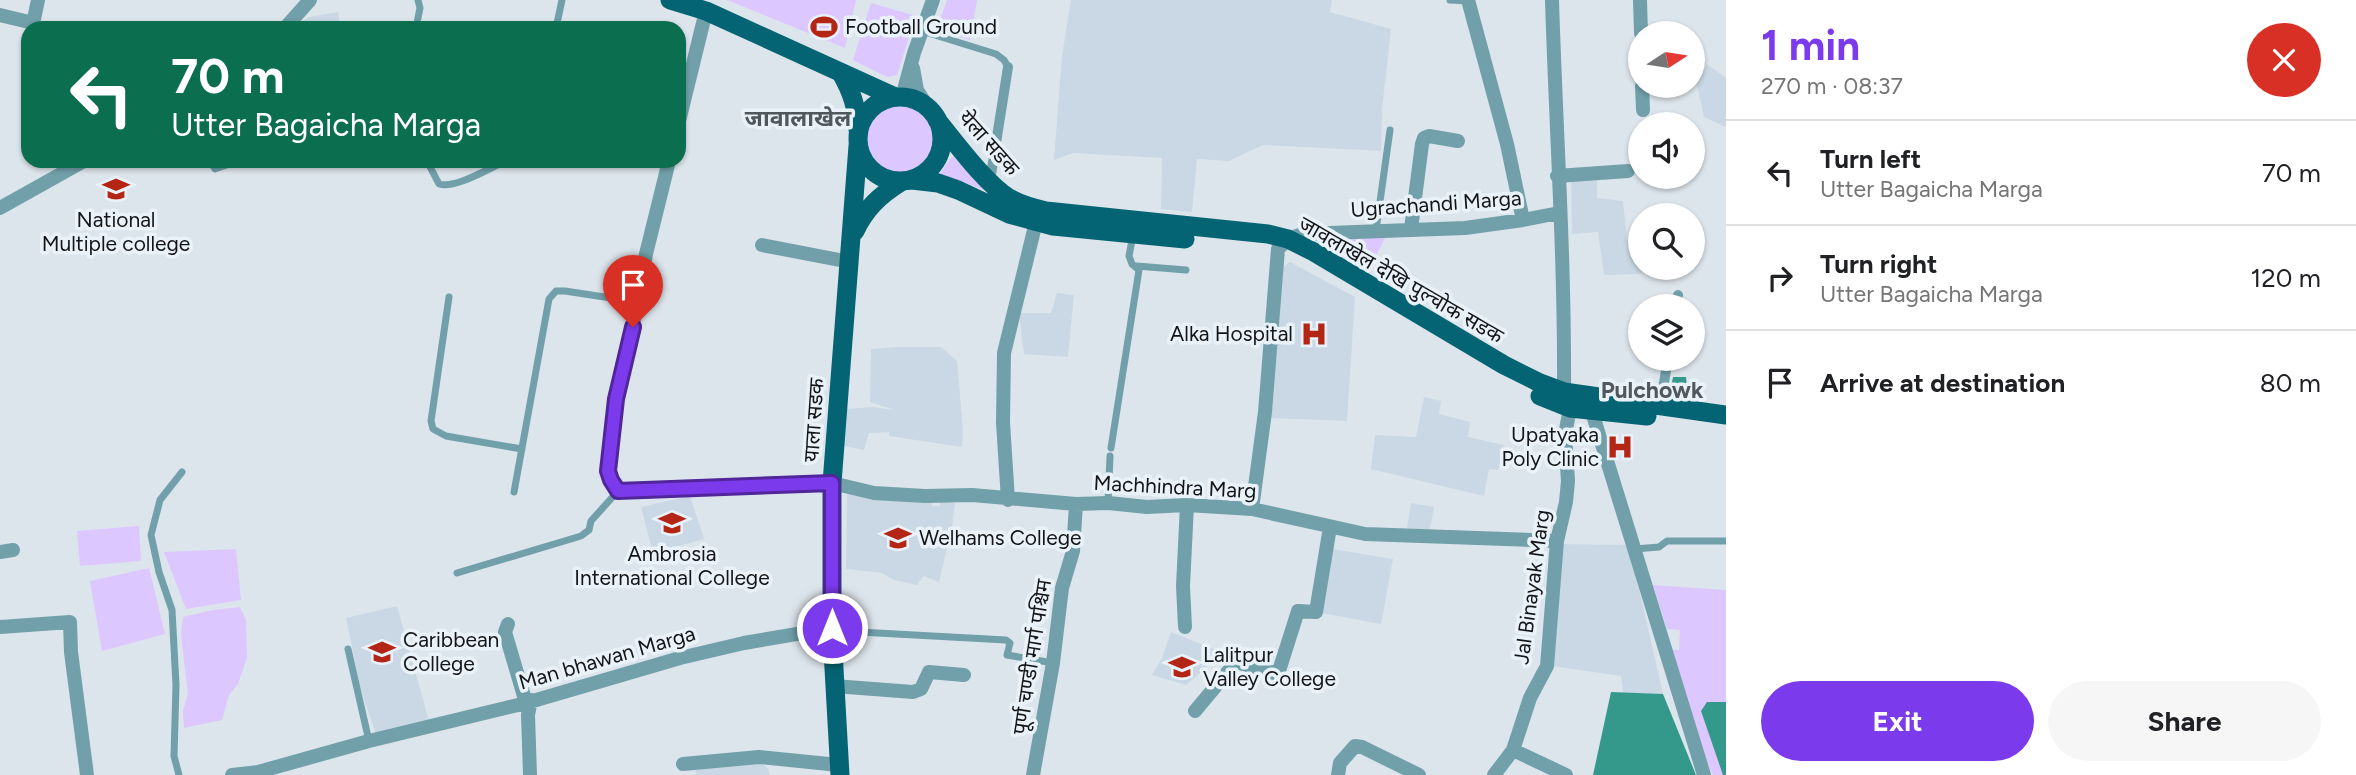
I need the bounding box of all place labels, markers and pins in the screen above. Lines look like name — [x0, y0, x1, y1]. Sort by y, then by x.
sports icon: Football Ground — [809, 12, 839, 42]
place label: Football Ground — [845, 14, 997, 39]
school or university icon: National Multiple college — [101, 174, 131, 204]
place label: National Multiple college — [42, 207, 190, 256]
pin — [603, 255, 663, 327]
hospital icon: Alka Hospital — [1299, 319, 1329, 349]
place label: Alka Hospital — [1170, 321, 1293, 346]
place label: Upatyaka Poly Clinic — [1501, 422, 1599, 471]
hospital icon: Upatyaka Poly Clinic — [1605, 432, 1635, 462]
school or university icon: Ambrosia International College — [657, 508, 687, 538]
school or university icon: Welhams College — [883, 523, 913, 553]
place label: Welhams College — [919, 525, 1081, 550]
place label: Ambrosia International College — [574, 541, 770, 590]
place label: Caribbean College — [403, 627, 499, 676]
school or university icon: Caribbean College — [367, 637, 397, 667]
place label: Lalitpur Valley College — [1203, 642, 1336, 691]
school or university icon: Lalitpur Valley College — [1167, 652, 1197, 682]

